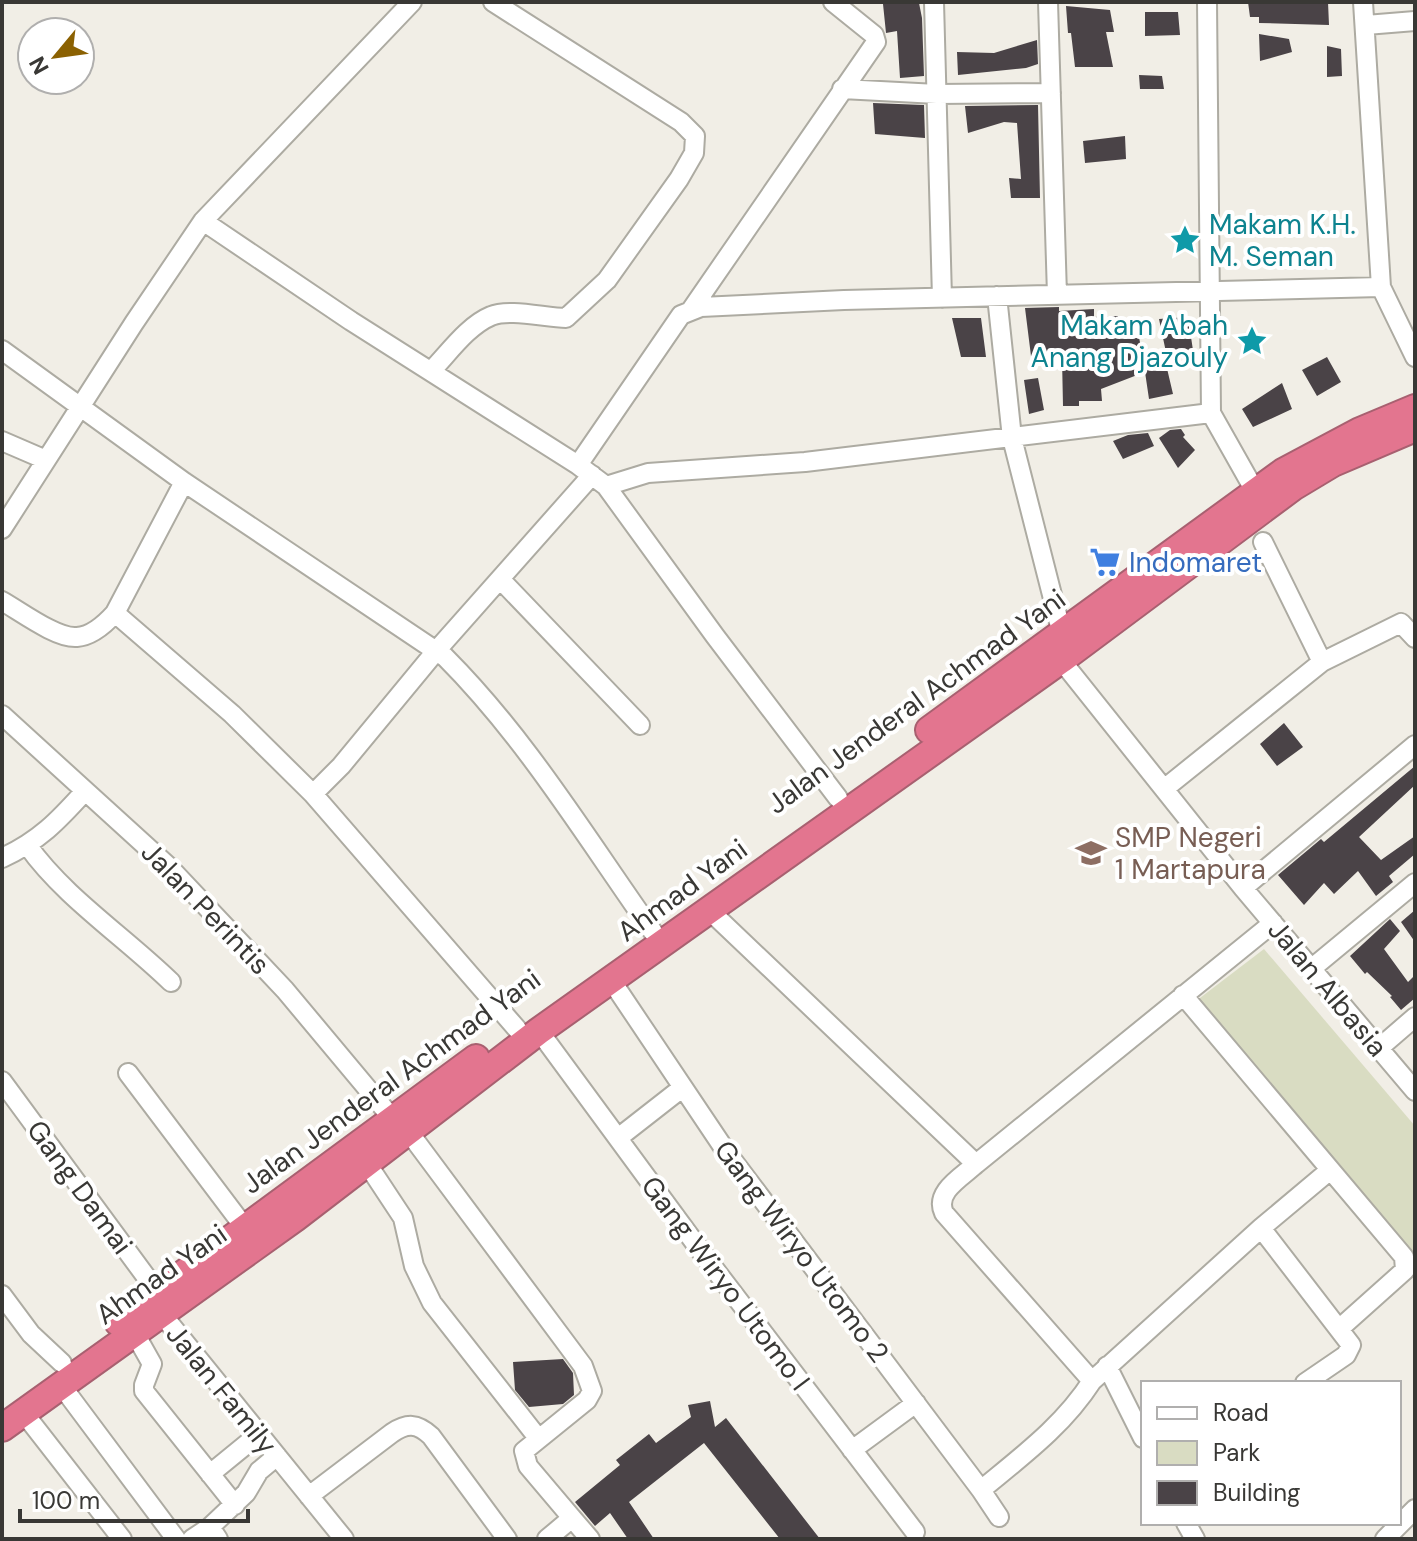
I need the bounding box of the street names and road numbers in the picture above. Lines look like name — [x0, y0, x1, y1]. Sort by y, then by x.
street label: Jalan Jenderal Achmad Yani — [760, 581, 1073, 822]
street label: Ahmad Yani — [610, 831, 755, 950]
street label: Jalan Perintis — [133, 834, 278, 983]
street label: Jalan Albasia — [1259, 912, 1396, 1065]
street label: Jalan Jenderal Achmad Yani — [235, 961, 548, 1202]
street label: Gang Damai — [18, 1113, 141, 1262]
street label: Gang Wiryo Utomo 2 — [706, 1133, 897, 1370]
street label: Gang Wiryo Utomo I — [633, 1169, 818, 1398]
street label: Ahmad Yani — [88, 1216, 234, 1333]
street label: Jalan Family — [158, 1317, 285, 1462]

